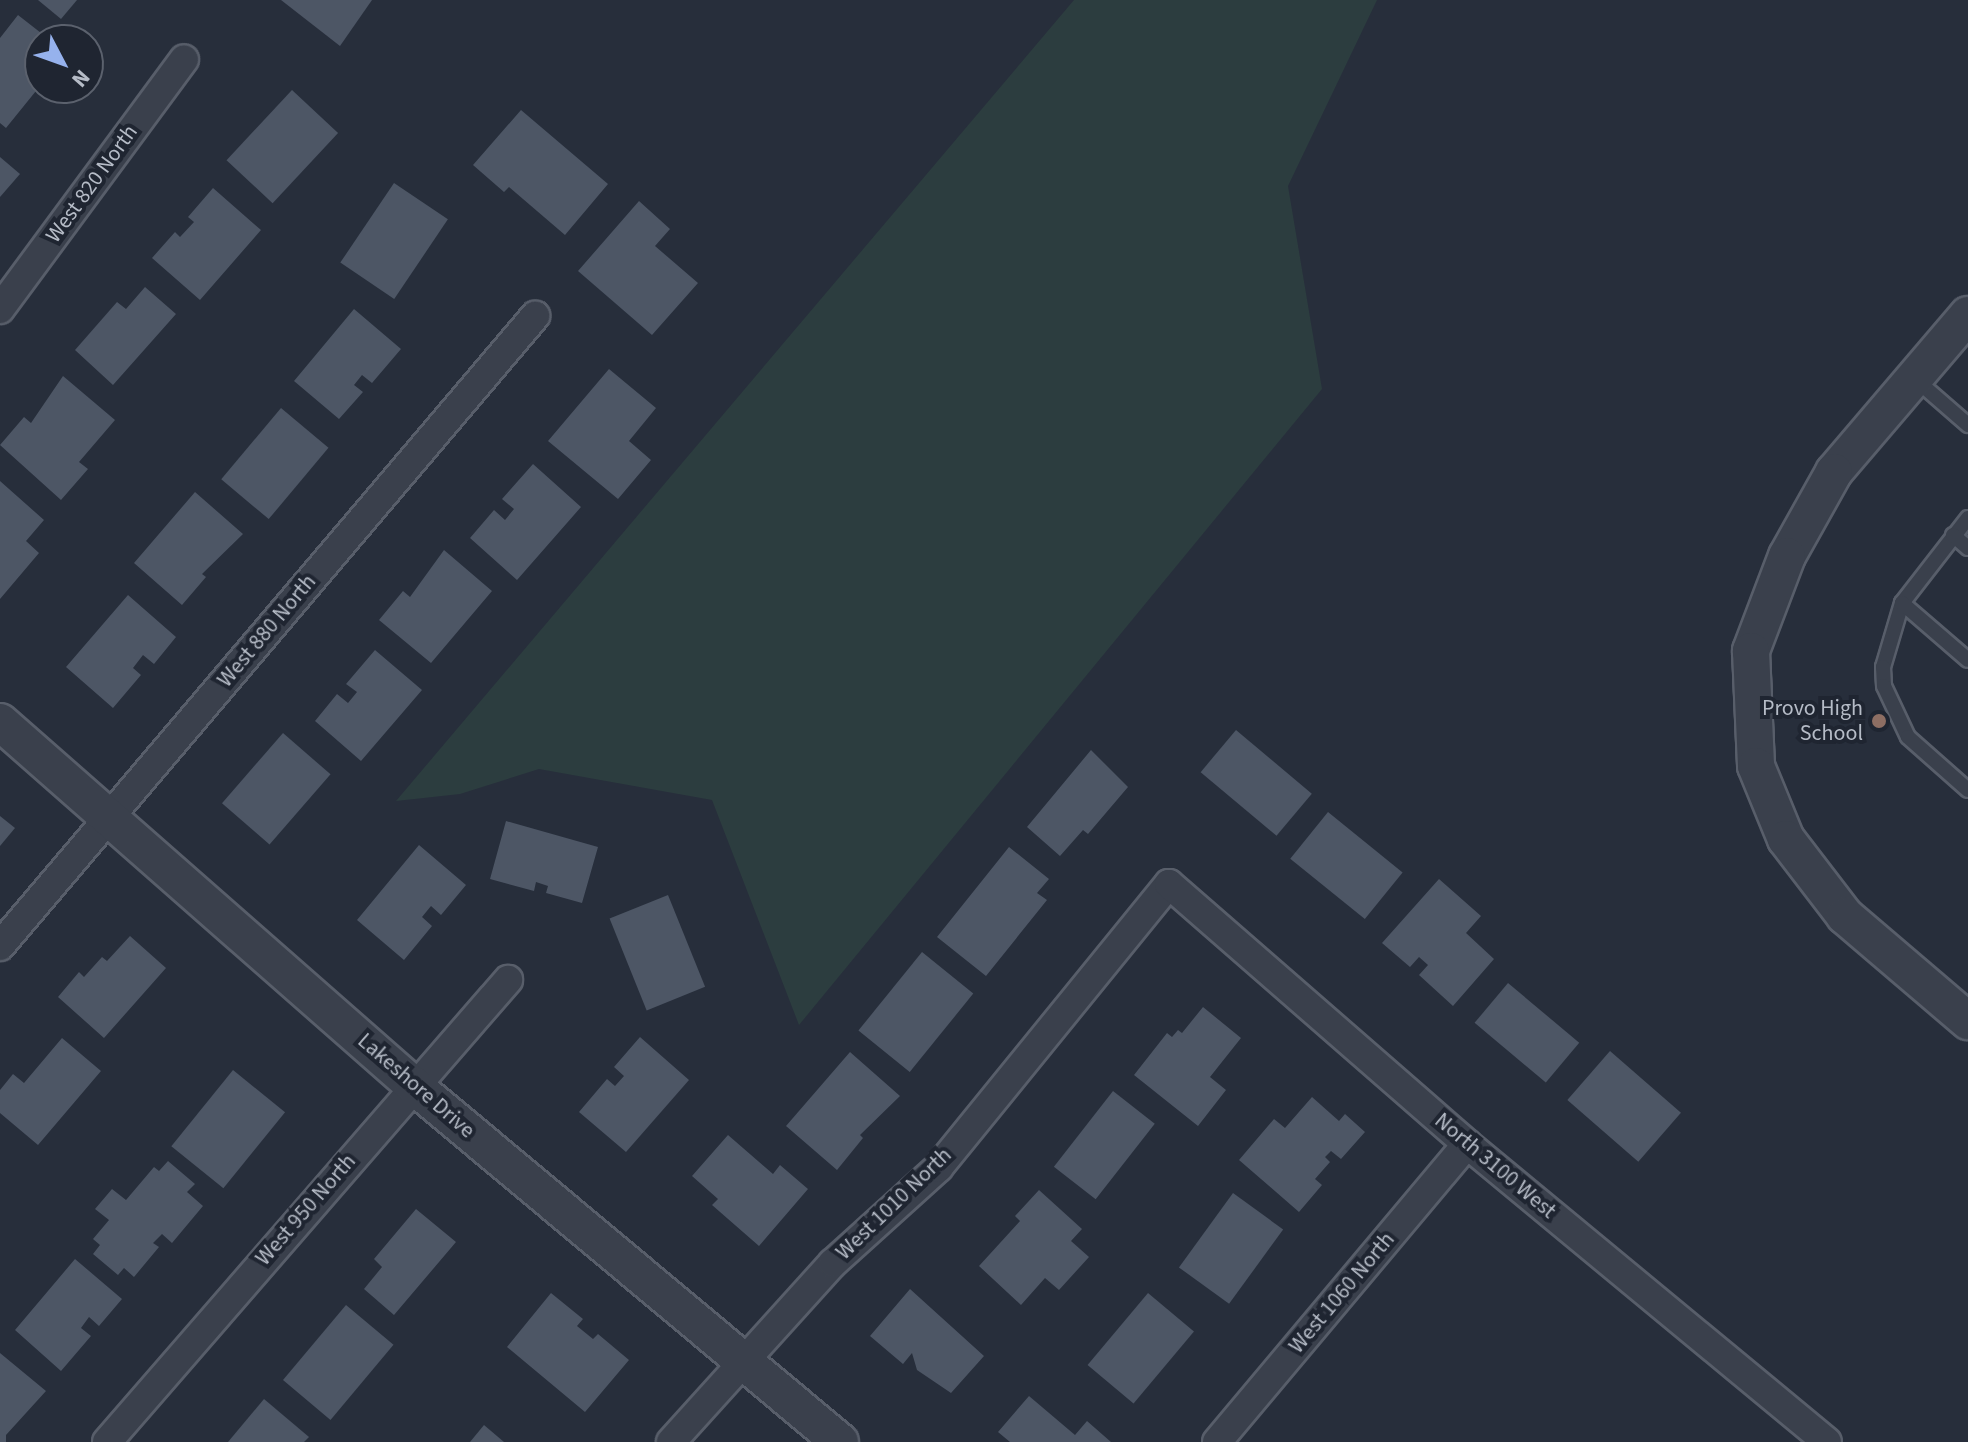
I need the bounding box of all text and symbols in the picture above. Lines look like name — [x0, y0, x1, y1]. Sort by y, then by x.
north arrow — [24, 24, 104, 104]
text: N — [64, 62, 97, 94]
street label: West 820 North — [40, 120, 144, 248]
street label: West 880 North — [212, 569, 322, 693]
place label: Provo High School — [1762, 695, 1863, 746]
marker: Provo High School — [1870, 712, 1888, 730]
street label: Lakeshore Drive — [352, 1028, 480, 1144]
street label: North 3100 West — [1429, 1108, 1561, 1224]
street label: West 1010 North — [831, 1142, 957, 1266]
street label: West 950 North — [250, 1149, 362, 1271]
street label: West 1060 North — [1284, 1227, 1400, 1359]

